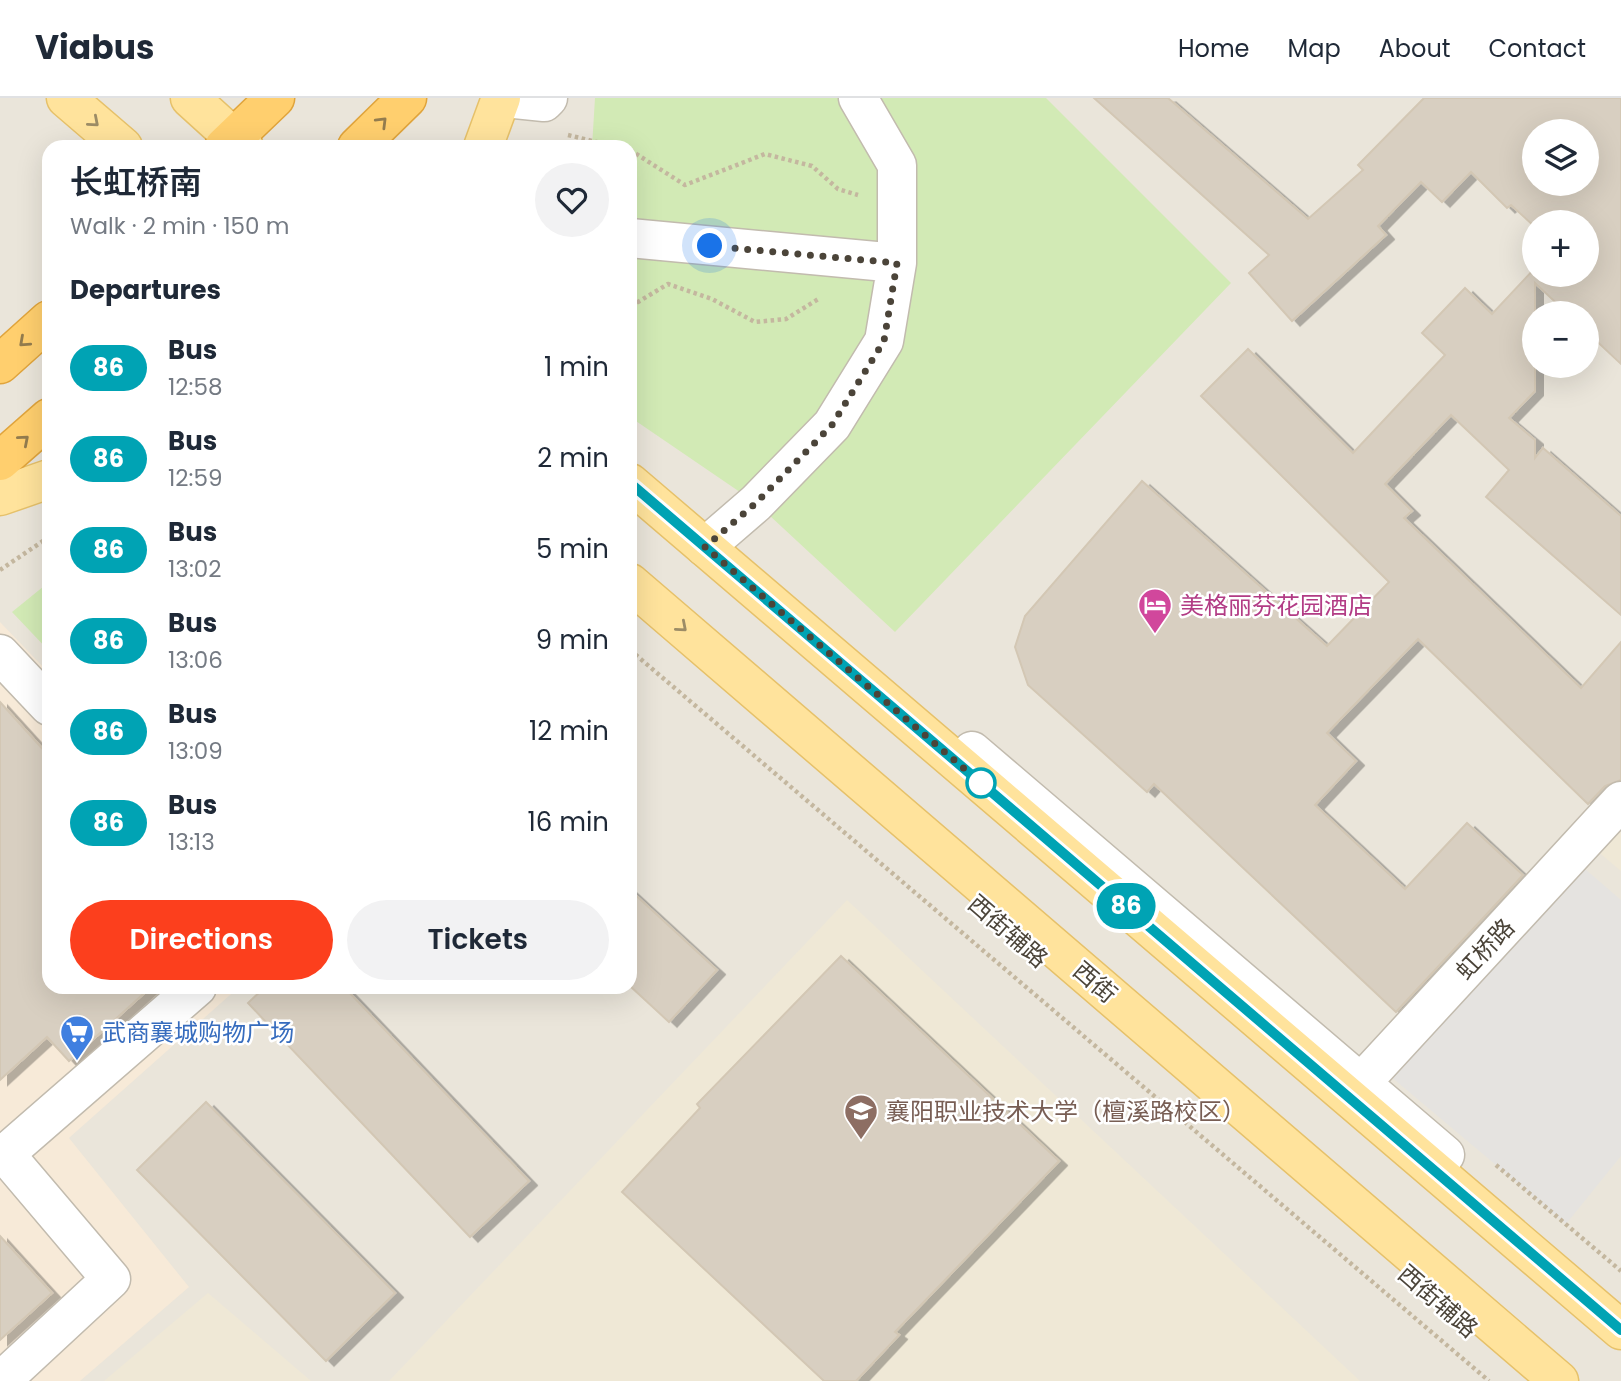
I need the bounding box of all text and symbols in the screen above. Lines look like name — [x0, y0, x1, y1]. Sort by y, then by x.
text: Viabus — [35, 24, 154, 71]
text: Home — [1178, 32, 1250, 65]
text: Map — [1288, 32, 1341, 65]
text: About — [1379, 32, 1450, 65]
text: Contact — [1488, 32, 1586, 65]
one-way arrow — [87, 114, 99, 127]
one-way arrow — [374, 118, 387, 131]
map controls — [1522, 119, 1599, 378]
button: layers — [1522, 119, 1599, 196]
text: 长虹桥南 — [70, 159, 202, 206]
button: heart — [535, 163, 609, 237]
text: Walk · 2 min · 150 m — [70, 210, 289, 242]
button: + — [1522, 210, 1599, 287]
your location — [692, 228, 727, 263]
text: Departures — [70, 272, 221, 308]
button: − — [1522, 301, 1599, 378]
text: Bus — [168, 332, 217, 368]
one-way arrow — [20, 334, 33, 347]
text: 1 min — [544, 349, 609, 385]
text: 86 — [93, 351, 124, 384]
text: 12:58 — [168, 371, 222, 403]
text: Bus — [168, 423, 217, 459]
one-way arrow — [16, 436, 29, 448]
text: 2 min — [537, 440, 609, 476]
text: 86 — [93, 442, 124, 475]
text: 12:59 — [168, 462, 222, 494]
text: Bus — [168, 514, 217, 550]
text: 5 min — [536, 531, 609, 567]
text: 86 — [93, 533, 124, 566]
text: 13:02 — [168, 553, 221, 585]
hotel icon: 美格丽芬花园酒店 — [1136, 586, 1174, 635]
place label: 美格丽芬花园酒店 — [1180, 589, 1372, 622]
text: Bus — [168, 605, 217, 641]
one-way arrow — [673, 619, 686, 631]
text: 9 min — [536, 622, 609, 658]
text: 86 — [93, 624, 124, 657]
text: 13:06 — [168, 644, 223, 676]
text: Bus — [168, 696, 217, 732]
text: 12 min — [529, 713, 609, 749]
text: 86 — [93, 715, 124, 748]
text: 13:09 — [168, 735, 223, 767]
unlabelled marker — [966, 768, 996, 798]
text: Bus — [168, 787, 217, 823]
text: 16 min — [527, 804, 609, 840]
text: 86 — [93, 806, 124, 839]
text: 13:13 — [168, 826, 215, 858]
line badge: 86 — [1094, 883, 1158, 929]
street label: 西街辅路 — [961, 887, 1055, 975]
text: 86 — [1111, 889, 1141, 922]
button: Directions — [70, 900, 333, 980]
button: Tickets — [347, 900, 609, 980]
street label: 虹桥路 — [1448, 911, 1522, 987]
street label: 西街 — [1066, 954, 1124, 1010]
supermarket icon: 武商襄城购物广场 — [58, 1013, 96, 1062]
place label: 武商襄城购物广场 — [102, 1016, 294, 1049]
school or university icon: 襄阳职业技术大学（檀溪路校区） — [842, 1092, 880, 1141]
place label: 襄阳职业技术大学（檀溪路校区） — [886, 1095, 1246, 1128]
street label: 西街辅路 — [1391, 1257, 1485, 1345]

